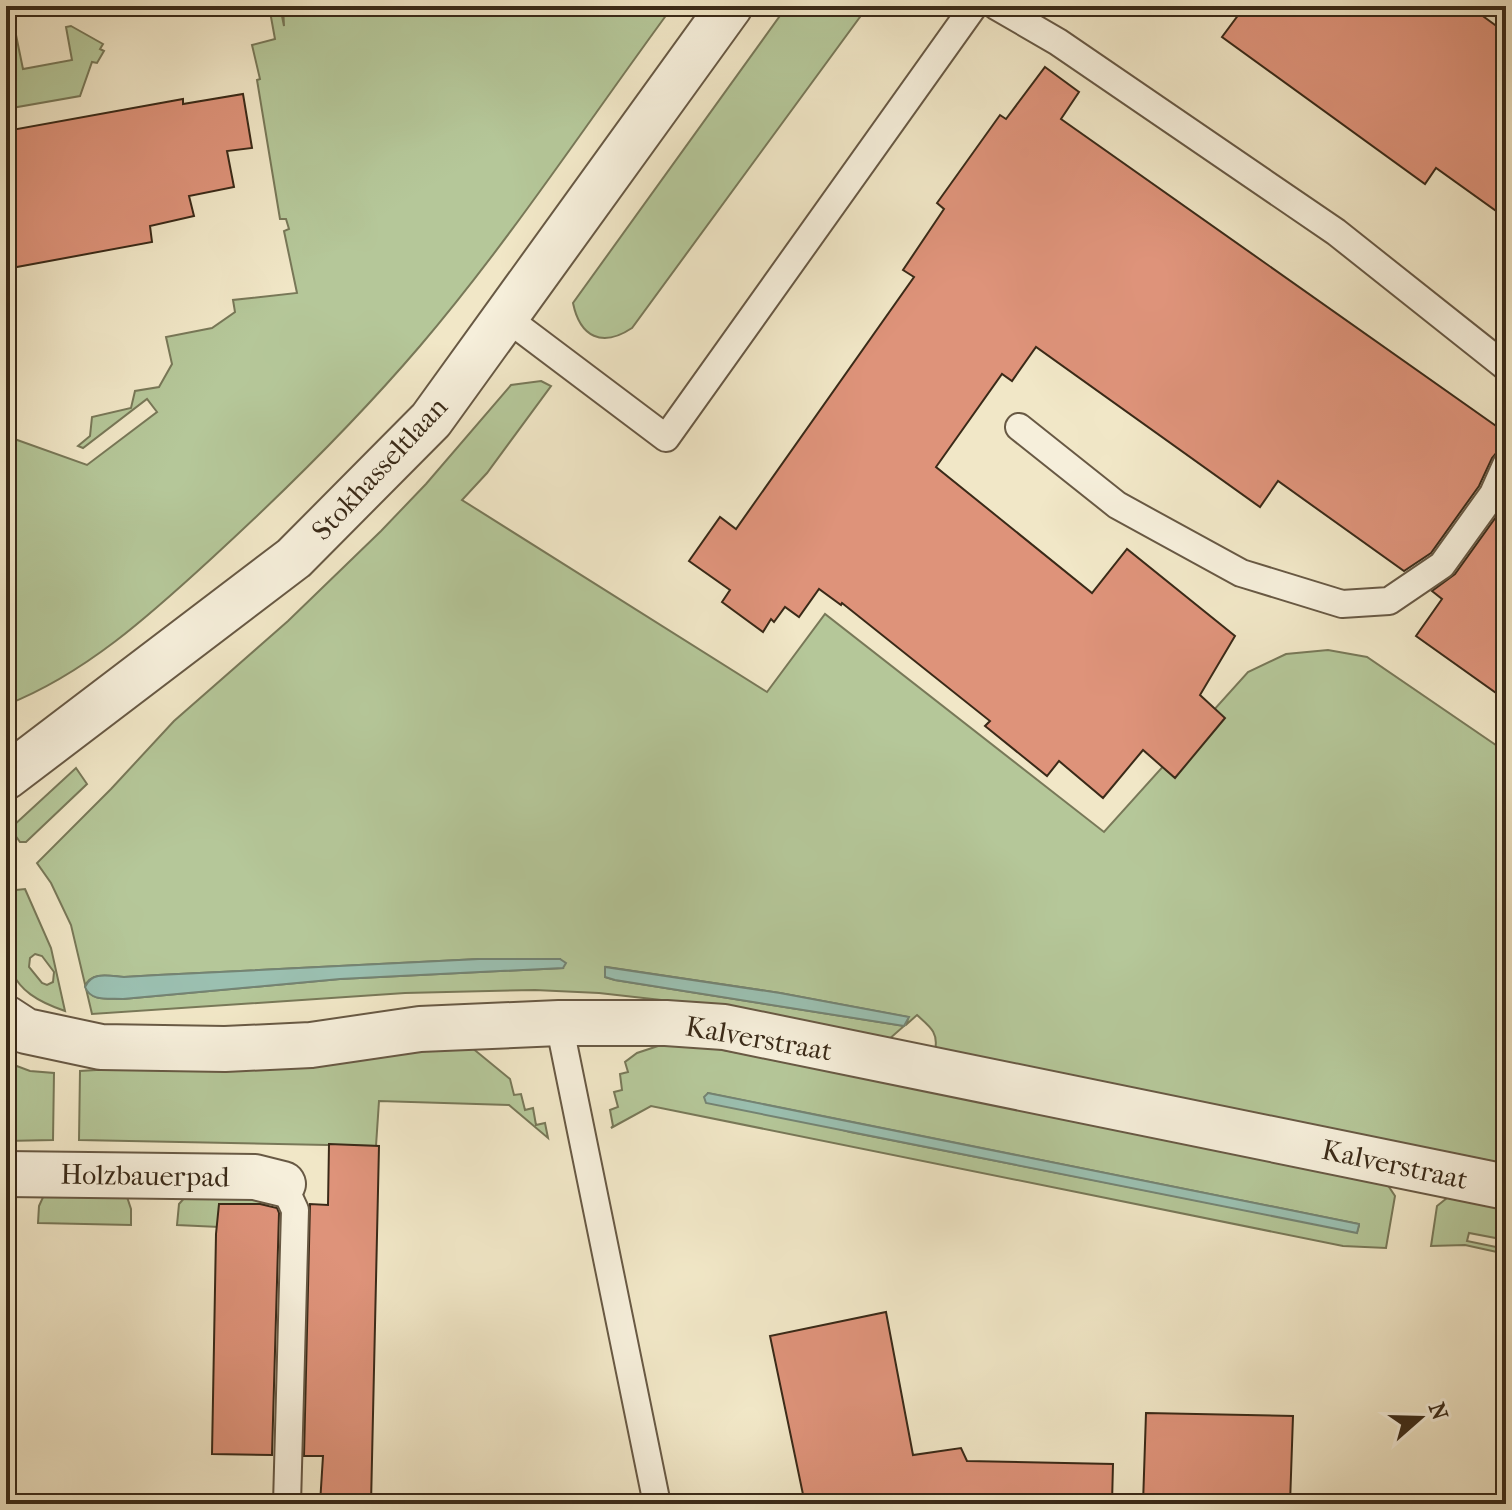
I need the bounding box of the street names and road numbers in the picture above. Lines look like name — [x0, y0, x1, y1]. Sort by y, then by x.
street label: Stokhasseltlaan — [305, 390, 454, 547]
street label: Kalverstraat — [683, 1009, 835, 1068]
street label: Kalverstraat — [1319, 1133, 1471, 1196]
street label: Holzbauerpad — [60, 1158, 231, 1193]

